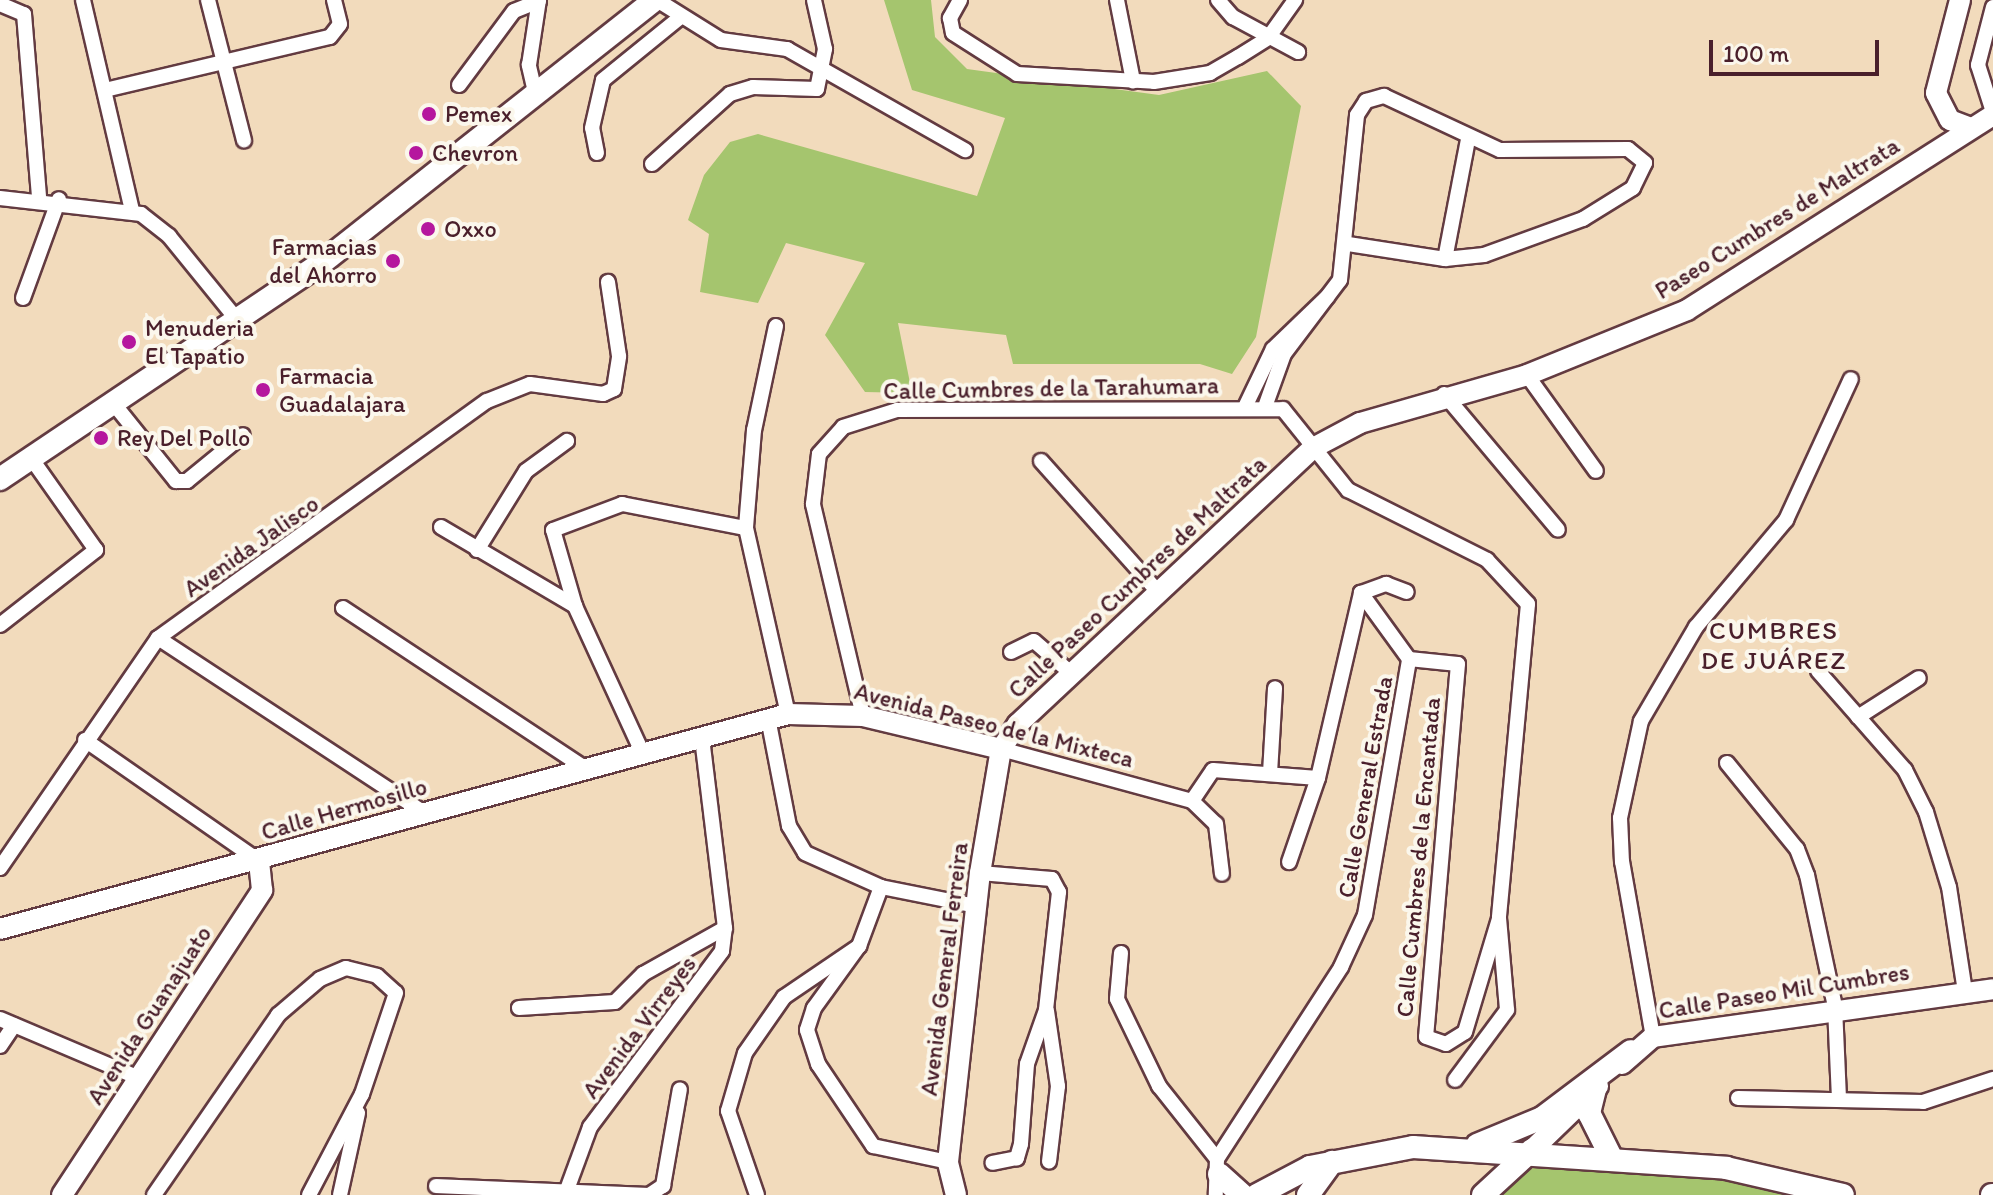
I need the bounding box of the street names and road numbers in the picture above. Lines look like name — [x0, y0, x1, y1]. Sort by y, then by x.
street label: Paseo Cumbres de Maltrata — [1649, 131, 1905, 305]
street label: Calle Cumbres de la Tarahumara — [883, 371, 1219, 405]
street label: Calle Paseo Cumbres de Maltrata — [1002, 450, 1272, 704]
street label: Avenida Jalisco — [178, 489, 324, 603]
street label: Calle General Estrada — [1331, 674, 1399, 900]
street label: Avenida Paseo de la Mixteca — [851, 676, 1137, 774]
street label: Calle Cumbres de la Encantada — [1390, 696, 1446, 1018]
street label: Calle Hermosillo — [258, 772, 430, 846]
street label: Avenida General Ferreira — [914, 841, 974, 1097]
street label: Avenida Guanajuato — [80, 920, 218, 1110]
street label: Avenida Virreyes — [576, 950, 702, 1104]
street label: Calle Paseo Mil Cumbres — [1657, 957, 1911, 1025]

